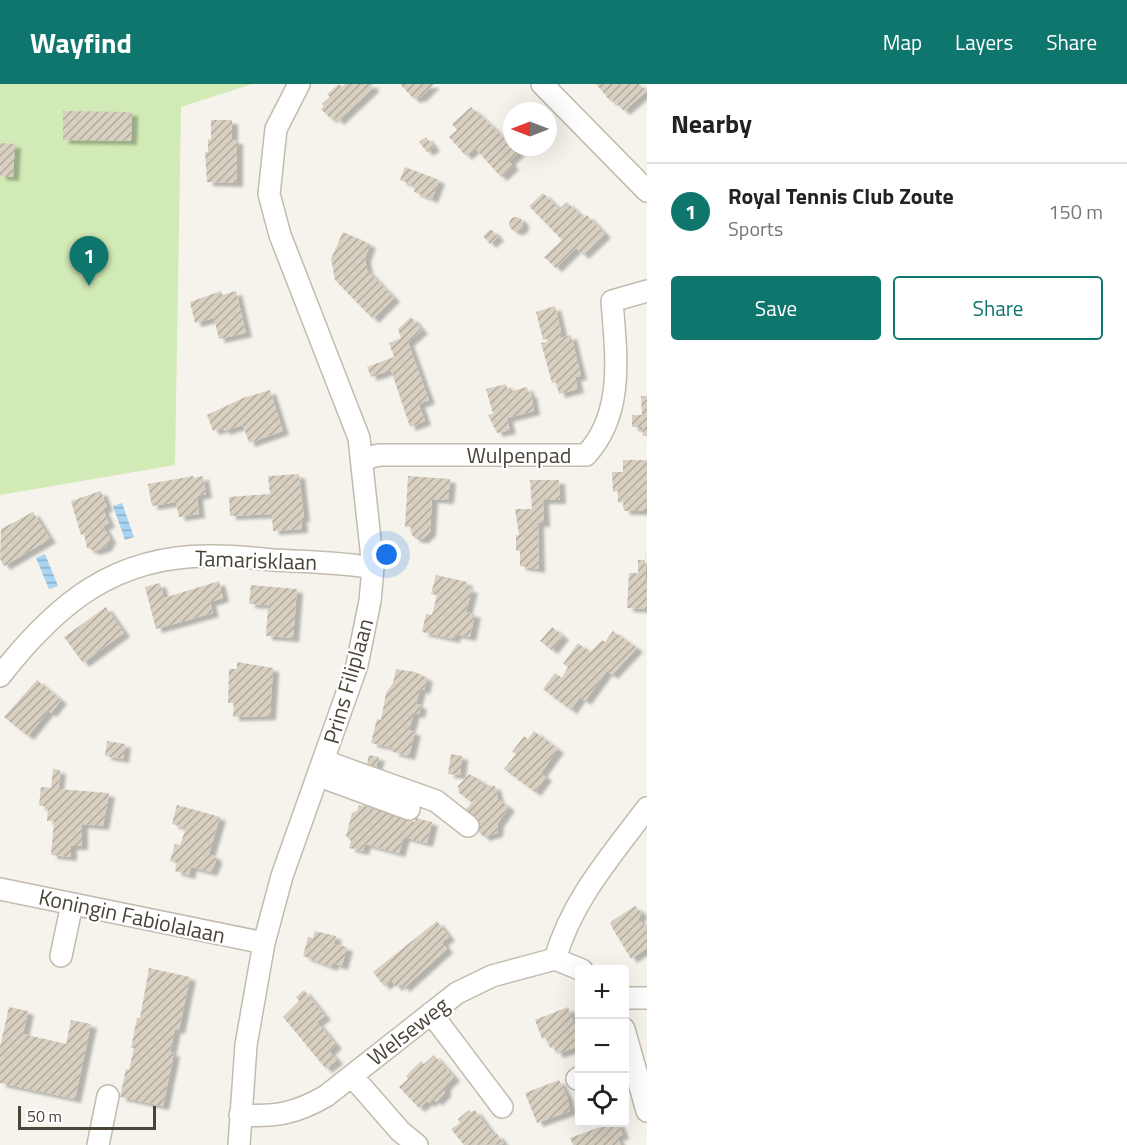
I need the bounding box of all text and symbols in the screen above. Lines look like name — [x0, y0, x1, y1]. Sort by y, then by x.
text: Wayfind — [30, 21, 132, 64]
text: Map — [883, 26, 922, 58]
text: Layers — [955, 26, 1013, 58]
text: Share — [1046, 26, 1097, 58]
north arrow — [503, 102, 557, 156]
text: Nearby — [671, 104, 752, 143]
text: Royal Tennis Club Zoute — [728, 179, 954, 213]
text: 1 — [685, 196, 696, 227]
text: 150 m — [1048, 196, 1103, 227]
text: Sports — [728, 213, 783, 244]
pin: 1 — [70, 236, 109, 286]
button: Save — [671, 276, 881, 340]
button: Share — [893, 276, 1103, 340]
street label: Wulpenpad — [467, 438, 571, 472]
your location — [372, 540, 401, 569]
street label: Tamarisklaan — [194, 541, 318, 579]
street label: Prins Filiplaan — [314, 614, 382, 748]
street label: Koningin Fabiolalaan — [36, 880, 228, 952]
map controls — [575, 965, 629, 1127]
button: + — [575, 965, 629, 1019]
street label: Welseweg — [360, 988, 456, 1074]
button: − — [575, 1019, 629, 1073]
button: locate — [575, 1073, 629, 1127]
scale bar — [18, 1103, 156, 1130]
text: 50 m — [27, 1104, 62, 1128]

